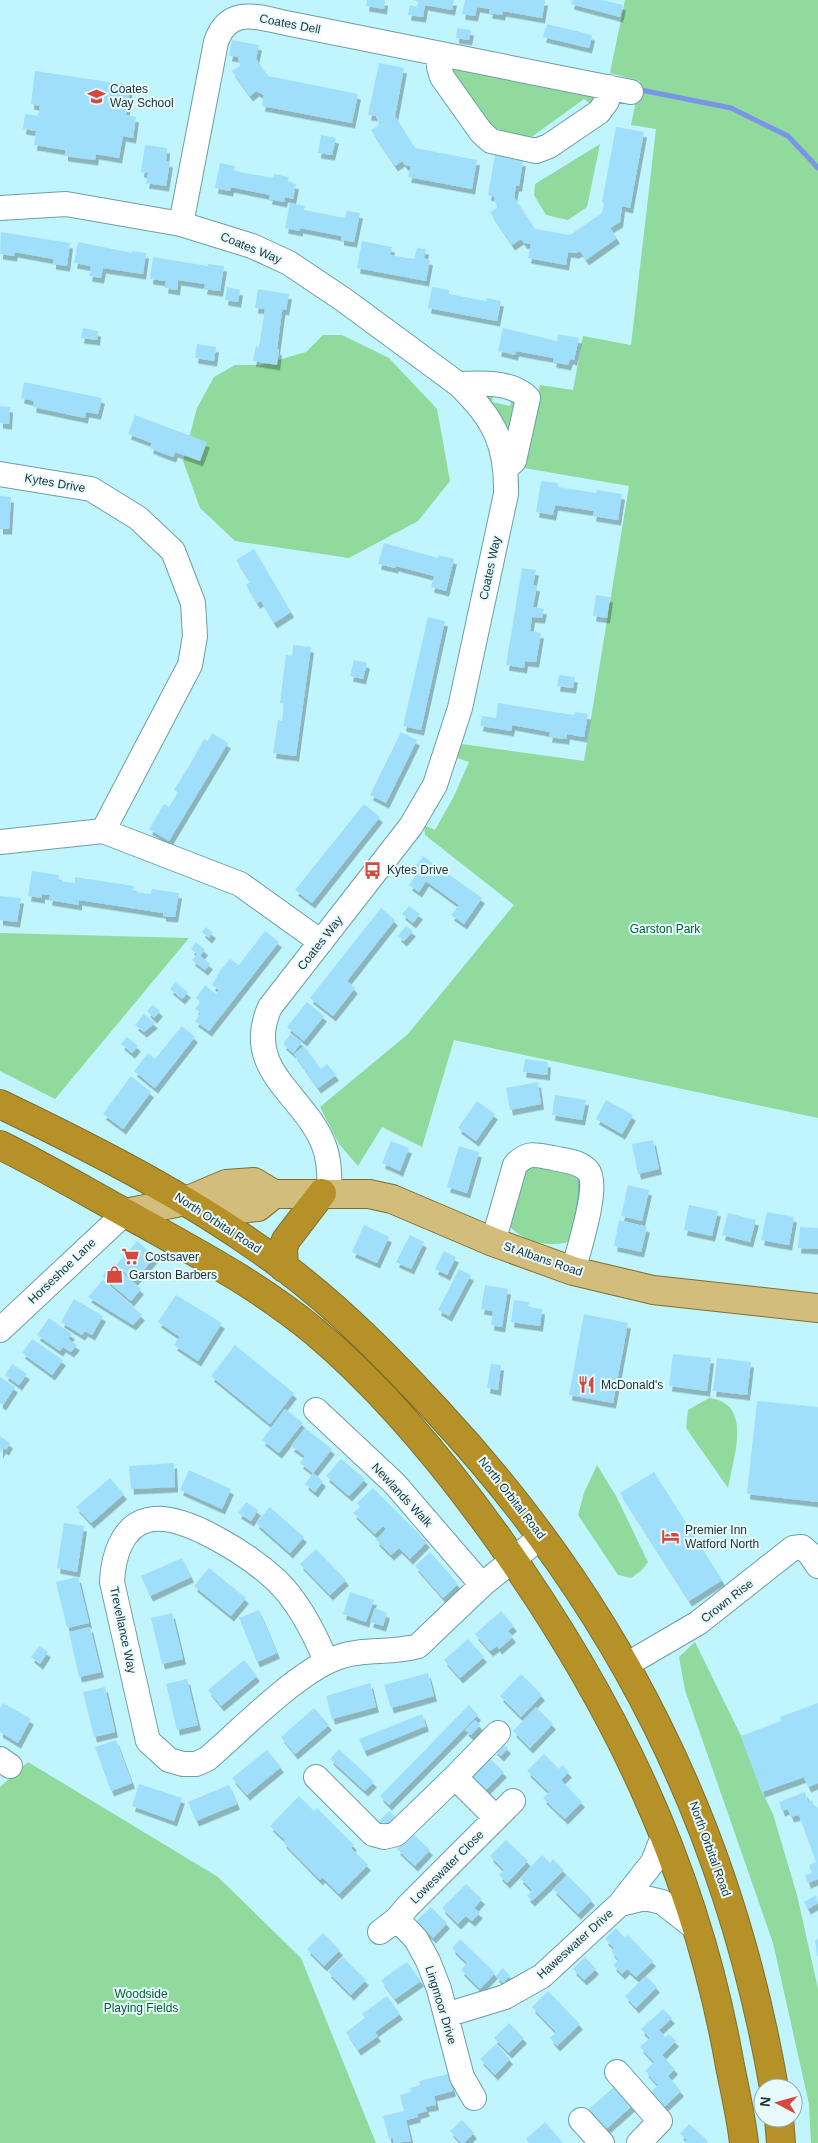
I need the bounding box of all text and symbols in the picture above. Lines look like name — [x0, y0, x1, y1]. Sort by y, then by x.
street label: Coates Dell — [258, 11, 322, 37]
place label: Coates Way School — [110, 82, 174, 110]
school or university icon: Coates Way School — [86, 86, 106, 106]
street label: Coates Way — [218, 229, 284, 267]
street label: Kytes Drive — [24, 471, 87, 495]
street label: Coates Way — [476, 535, 504, 601]
bus stop icon: Kytes Drive — [363, 860, 383, 880]
place label: Kytes Drive — [387, 863, 449, 877]
street label: Coates Way — [294, 913, 346, 973]
park label: Garston Park — [630, 922, 701, 936]
street label: North Orbital Road — [172, 1190, 264, 1256]
street label: Horseshoe Lane — [25, 1235, 99, 1307]
street label: St Albans Road — [502, 1239, 584, 1279]
supermarket icon: Costsaver — [121, 1247, 141, 1267]
place label: Costsaver — [145, 1250, 199, 1264]
shop icon: Garston Barbers — [105, 1265, 125, 1285]
place label: Garston Barbers — [129, 1268, 217, 1282]
restaurant icon: McDonald's — [577, 1375, 597, 1395]
place label: McDonald's — [601, 1378, 663, 1392]
street label: North Orbital Road — [476, 1454, 548, 1542]
street label: Newlands Walk — [369, 1460, 436, 1531]
place label: Premier Inn Watford North — [685, 1523, 759, 1551]
hotel icon: Premier Inn Watford North — [661, 1527, 681, 1547]
street label: Crown Rise — [698, 1576, 756, 1626]
street label: Trevellance Way — [107, 1585, 139, 1675]
street label: North Orbital Road — [686, 1800, 734, 1898]
street label: Loweswater Close — [407, 1827, 487, 1907]
street label: Haweswater Drive — [534, 1906, 616, 1982]
street label: Lingmoor Drive — [422, 1964, 460, 2046]
park label: Woodside Playing Fields — [104, 1987, 178, 2015]
north arrow — [753, 2078, 803, 2128]
text: N — [757, 2096, 774, 2108]

